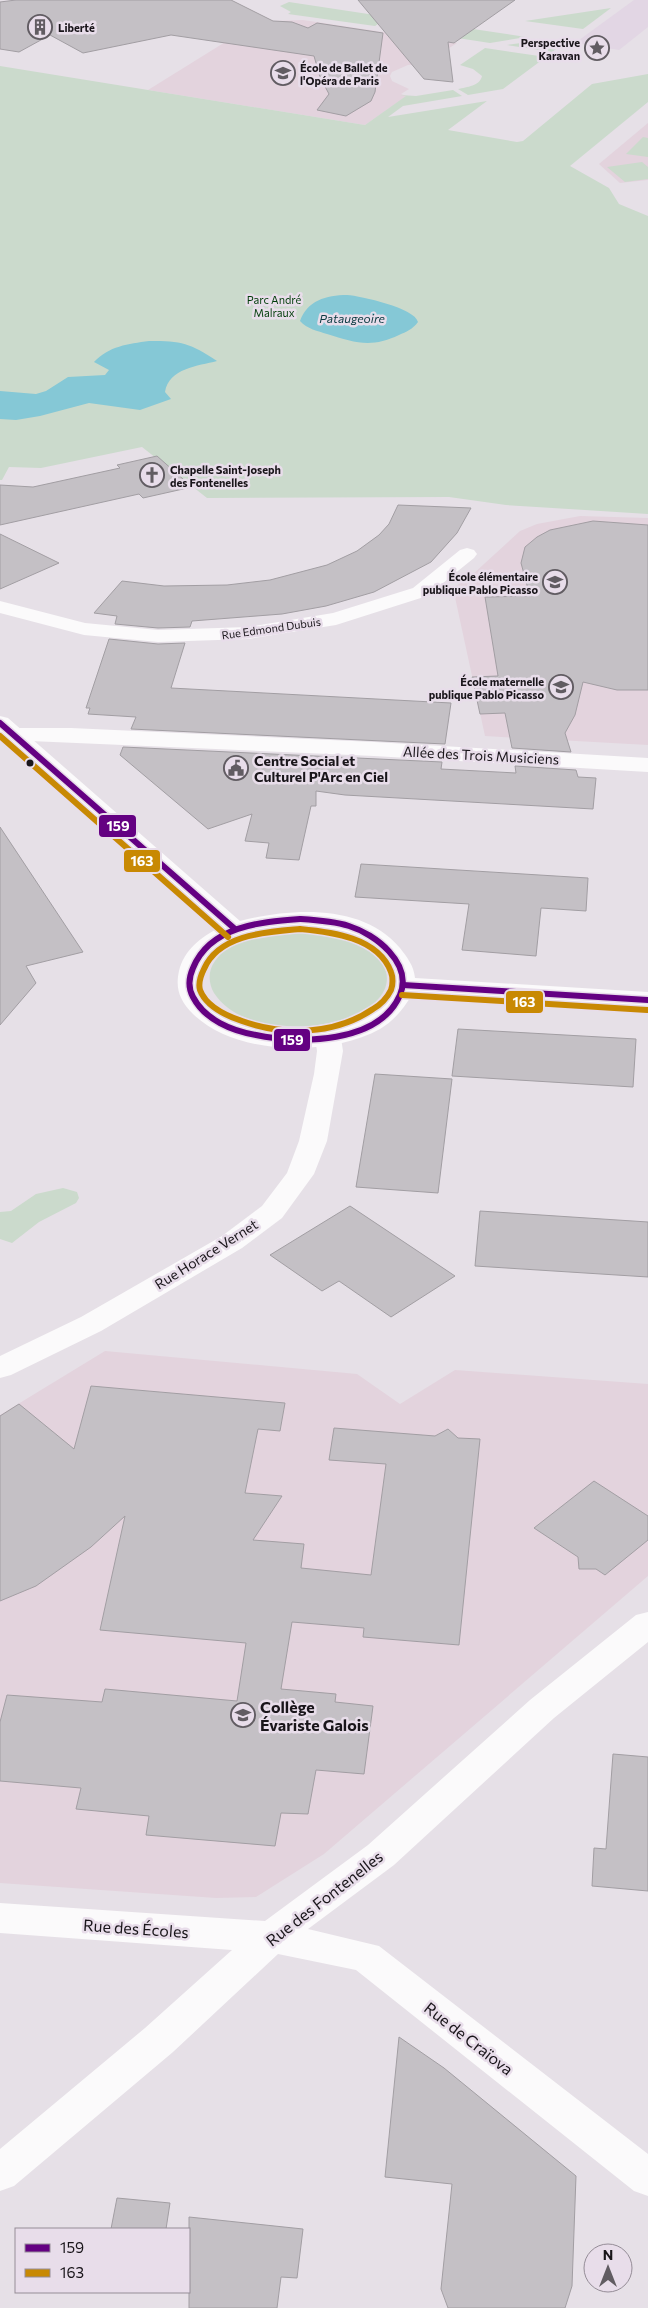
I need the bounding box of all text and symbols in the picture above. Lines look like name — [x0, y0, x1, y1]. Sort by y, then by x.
building icon: Liberté — [27, 14, 53, 40]
place label: Liberté — [58, 21, 95, 34]
place icon: Perspective Karavan — [584, 35, 610, 61]
place label: Perspective Karavan — [521, 36, 580, 62]
school or university icon: École de Ballet de l'Opéra de Paris — [270, 60, 296, 86]
place label: École de Ballet de l'Opéra de Paris — [300, 60, 388, 87]
park label: Parc André Malraux — [247, 293, 302, 319]
water label: Pataugeoire — [319, 311, 385, 325]
church icon: Chapelle Saint-Joseph des Fontenelles — [139, 462, 165, 488]
place label: Chapelle Saint-Joseph des Fontenelles — [170, 463, 281, 489]
place label: École élémentaire publique Pablo Picasso — [423, 569, 538, 596]
school or university icon: École élémentaire publique Pablo Picasso — [542, 569, 568, 595]
street label: Rue Edmond Dubuis — [221, 615, 321, 641]
place label: École maternelle publique Pablo Picasso — [429, 674, 544, 701]
school or university icon: École maternelle publique Pablo Picasso — [548, 674, 574, 700]
street label: Allée des Trois Musiciens — [402, 742, 560, 768]
place label: Centre Social et Culturel P'Arc en Ciel — [254, 752, 388, 785]
public building icon: Centre Social et Culturel P'Arc en Ciel — [223, 755, 249, 781]
unlabelled marker — [25, 758, 35, 768]
line badge: 159 — [98, 814, 137, 838]
text: 159 — [106, 817, 130, 834]
line badge: 163 — [123, 849, 161, 873]
text: 163 — [130, 852, 154, 869]
line badge: 163 — [505, 990, 544, 1014]
text: 163 — [512, 993, 536, 1010]
line badge: 159 — [273, 1028, 311, 1052]
text: 159 — [280, 1031, 304, 1048]
street label: Rue Horace Vernet — [151, 1215, 261, 1293]
place label: Collège Évariste Galois — [260, 1697, 369, 1734]
school or university icon: Collège Évariste Galois — [230, 1702, 256, 1728]
street label: Rue des Fontenelles — [262, 1846, 386, 1950]
street label: Rue des Écoles — [83, 1915, 189, 1941]
street label: Rue de Craïova — [421, 1998, 517, 2078]
legend — [15, 2228, 190, 2293]
text: 159 — [60, 2238, 84, 2256]
north arrow — [583, 2243, 633, 2293]
text: N — [603, 2246, 613, 2263]
text: 163 — [60, 2263, 84, 2281]

